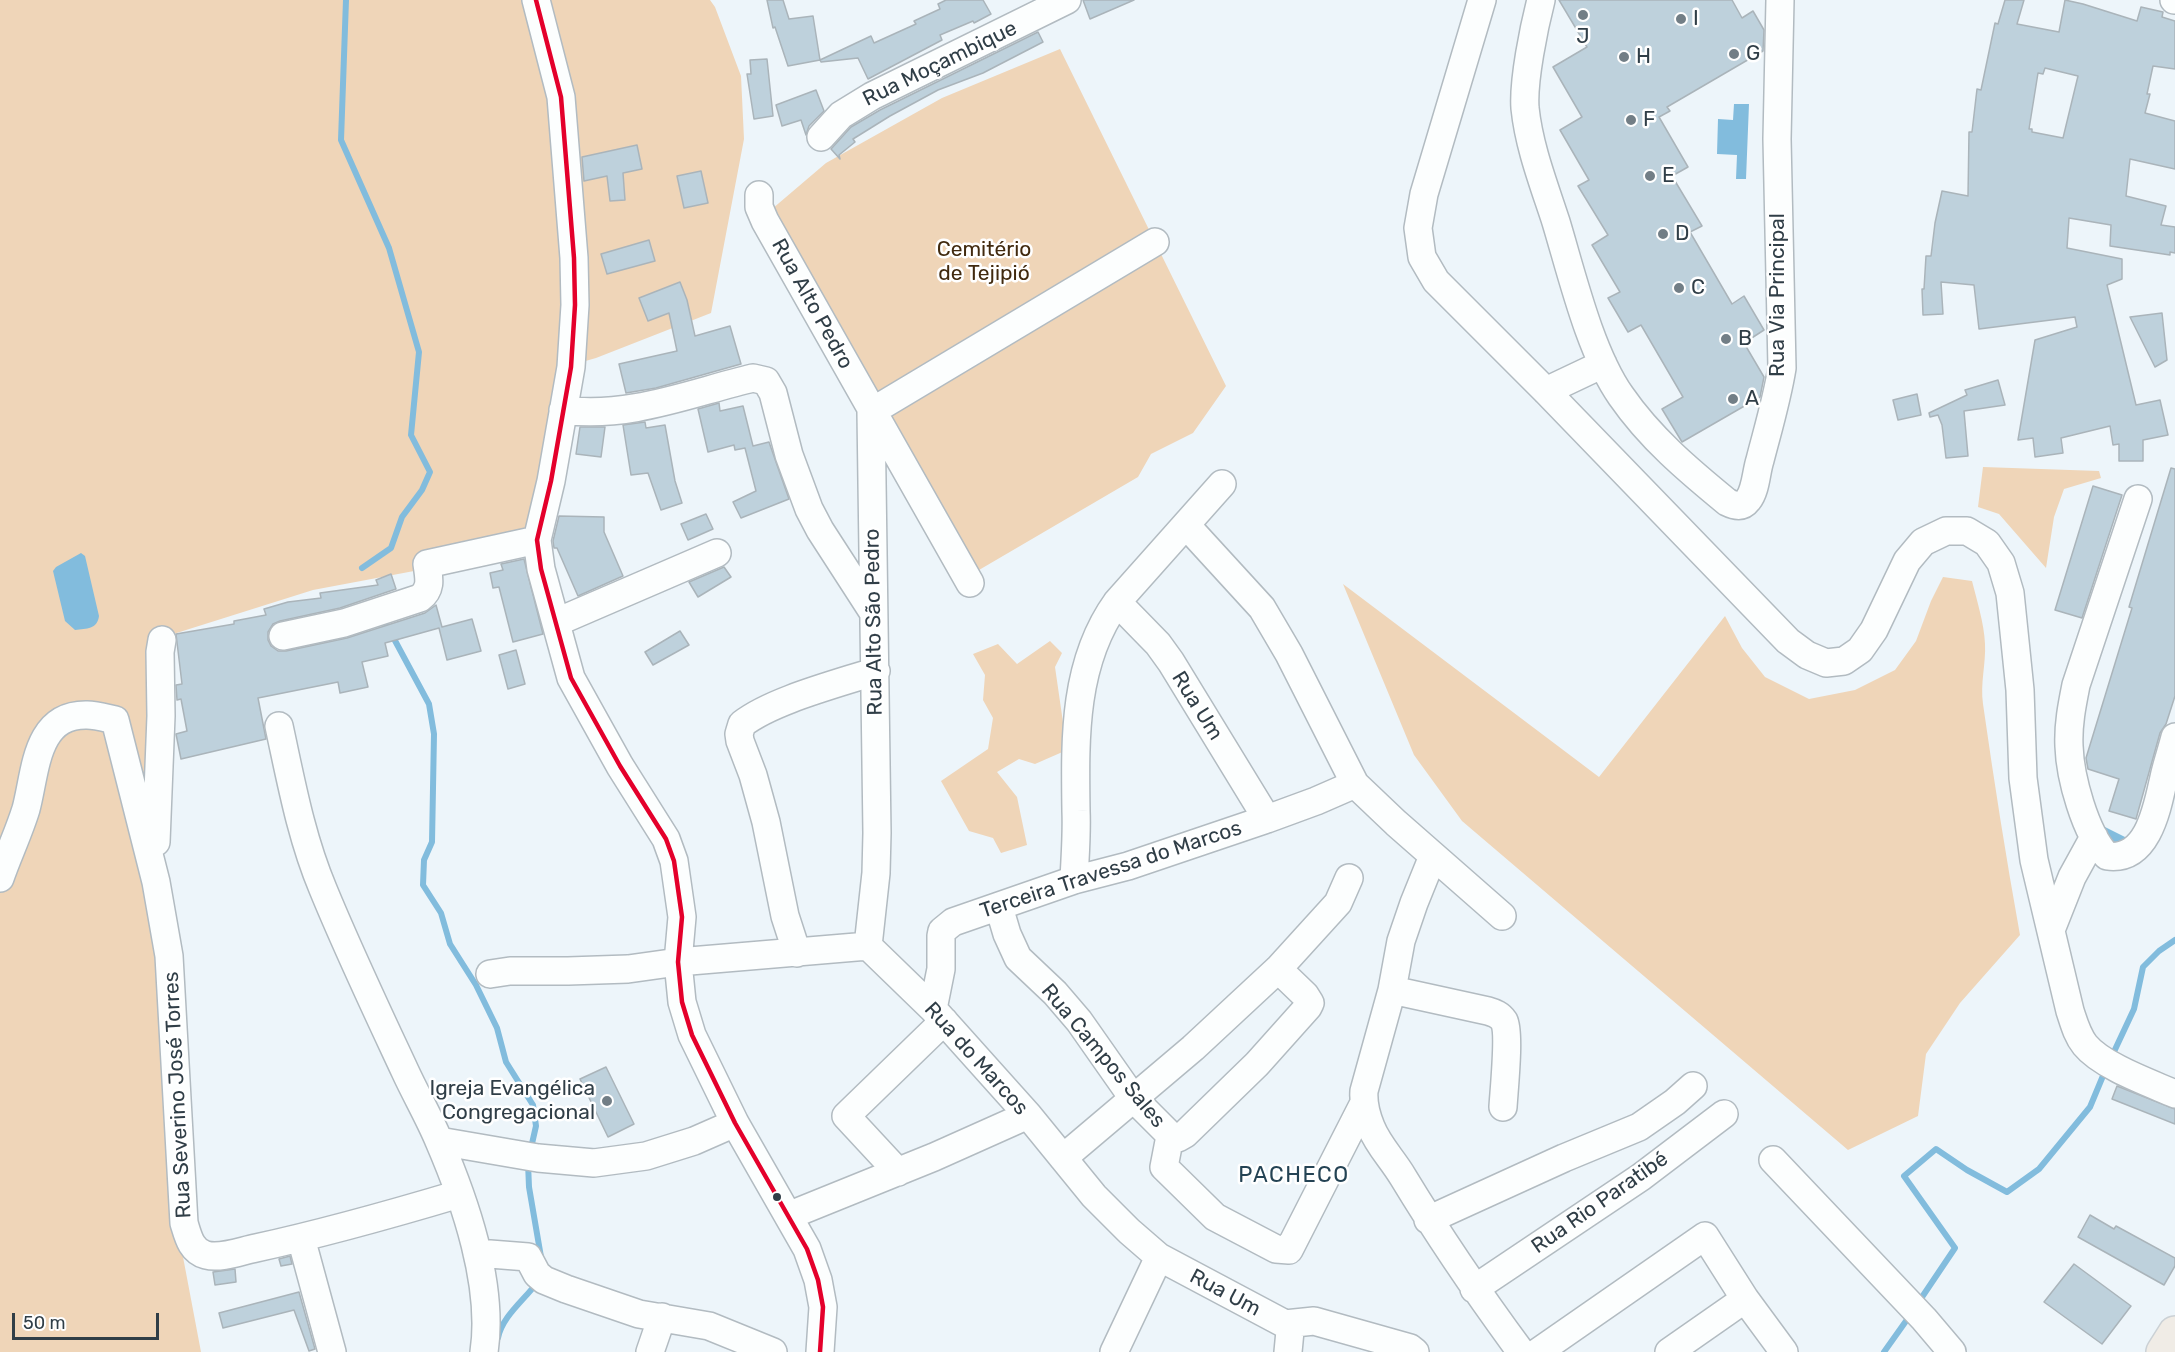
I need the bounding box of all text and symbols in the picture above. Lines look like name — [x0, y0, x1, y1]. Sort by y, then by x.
place label: I — [1693, 6, 1699, 32]
marker: J — [1576, 8, 1590, 22]
marker: I — [1674, 12, 1688, 26]
street label: Rua Moçambique — [859, 16, 1021, 112]
place label: J — [1576, 24, 1590, 50]
place label: G — [1746, 41, 1760, 67]
place label: H — [1636, 44, 1651, 70]
marker: G — [1727, 47, 1741, 61]
marker: H — [1617, 50, 1631, 64]
place label: F — [1643, 107, 1655, 133]
marker: F — [1624, 113, 1638, 127]
place label: E — [1662, 163, 1675, 189]
marker: E — [1643, 169, 1657, 183]
street label: Rua Via Principal — [1765, 213, 1791, 377]
place label: D — [1675, 221, 1689, 247]
marker: D — [1656, 227, 1670, 241]
street label: Rua Alto Pedro — [766, 234, 858, 374]
park label: Cemitério de Tejipió — [937, 237, 1031, 287]
place label: C — [1691, 275, 1705, 301]
marker: C — [1672, 281, 1686, 295]
place label: B — [1738, 326, 1752, 352]
marker: B — [1719, 332, 1733, 346]
place label: A — [1745, 386, 1759, 412]
marker: A — [1726, 392, 1740, 406]
street label: Rua Alto São Pedro — [860, 528, 888, 716]
street label: Rua Um — [1166, 667, 1228, 745]
street label: Terceira Travessa do Marcos — [977, 816, 1245, 924]
street label: Rua Severino José Torres — [159, 971, 197, 1219]
street label: Rua Campos Sales — [1035, 979, 1171, 1133]
street label: Rua do Marcos — [919, 997, 1033, 1121]
place label: Igreja Evangélica Congregacional — [430, 1076, 595, 1126]
marker: Igreja Evangélica Congregacional — [600, 1094, 614, 1108]
street label: Rua Rio Paratibé — [1527, 1147, 1673, 1259]
district label: PACHECO — [1238, 1163, 1350, 1189]
unlabelled marker — [771, 1191, 783, 1203]
street label: Rua Um — [1185, 1264, 1265, 1322]
scale bar — [15, 1301, 162, 1339]
text: 50 m — [23, 1312, 66, 1334]

